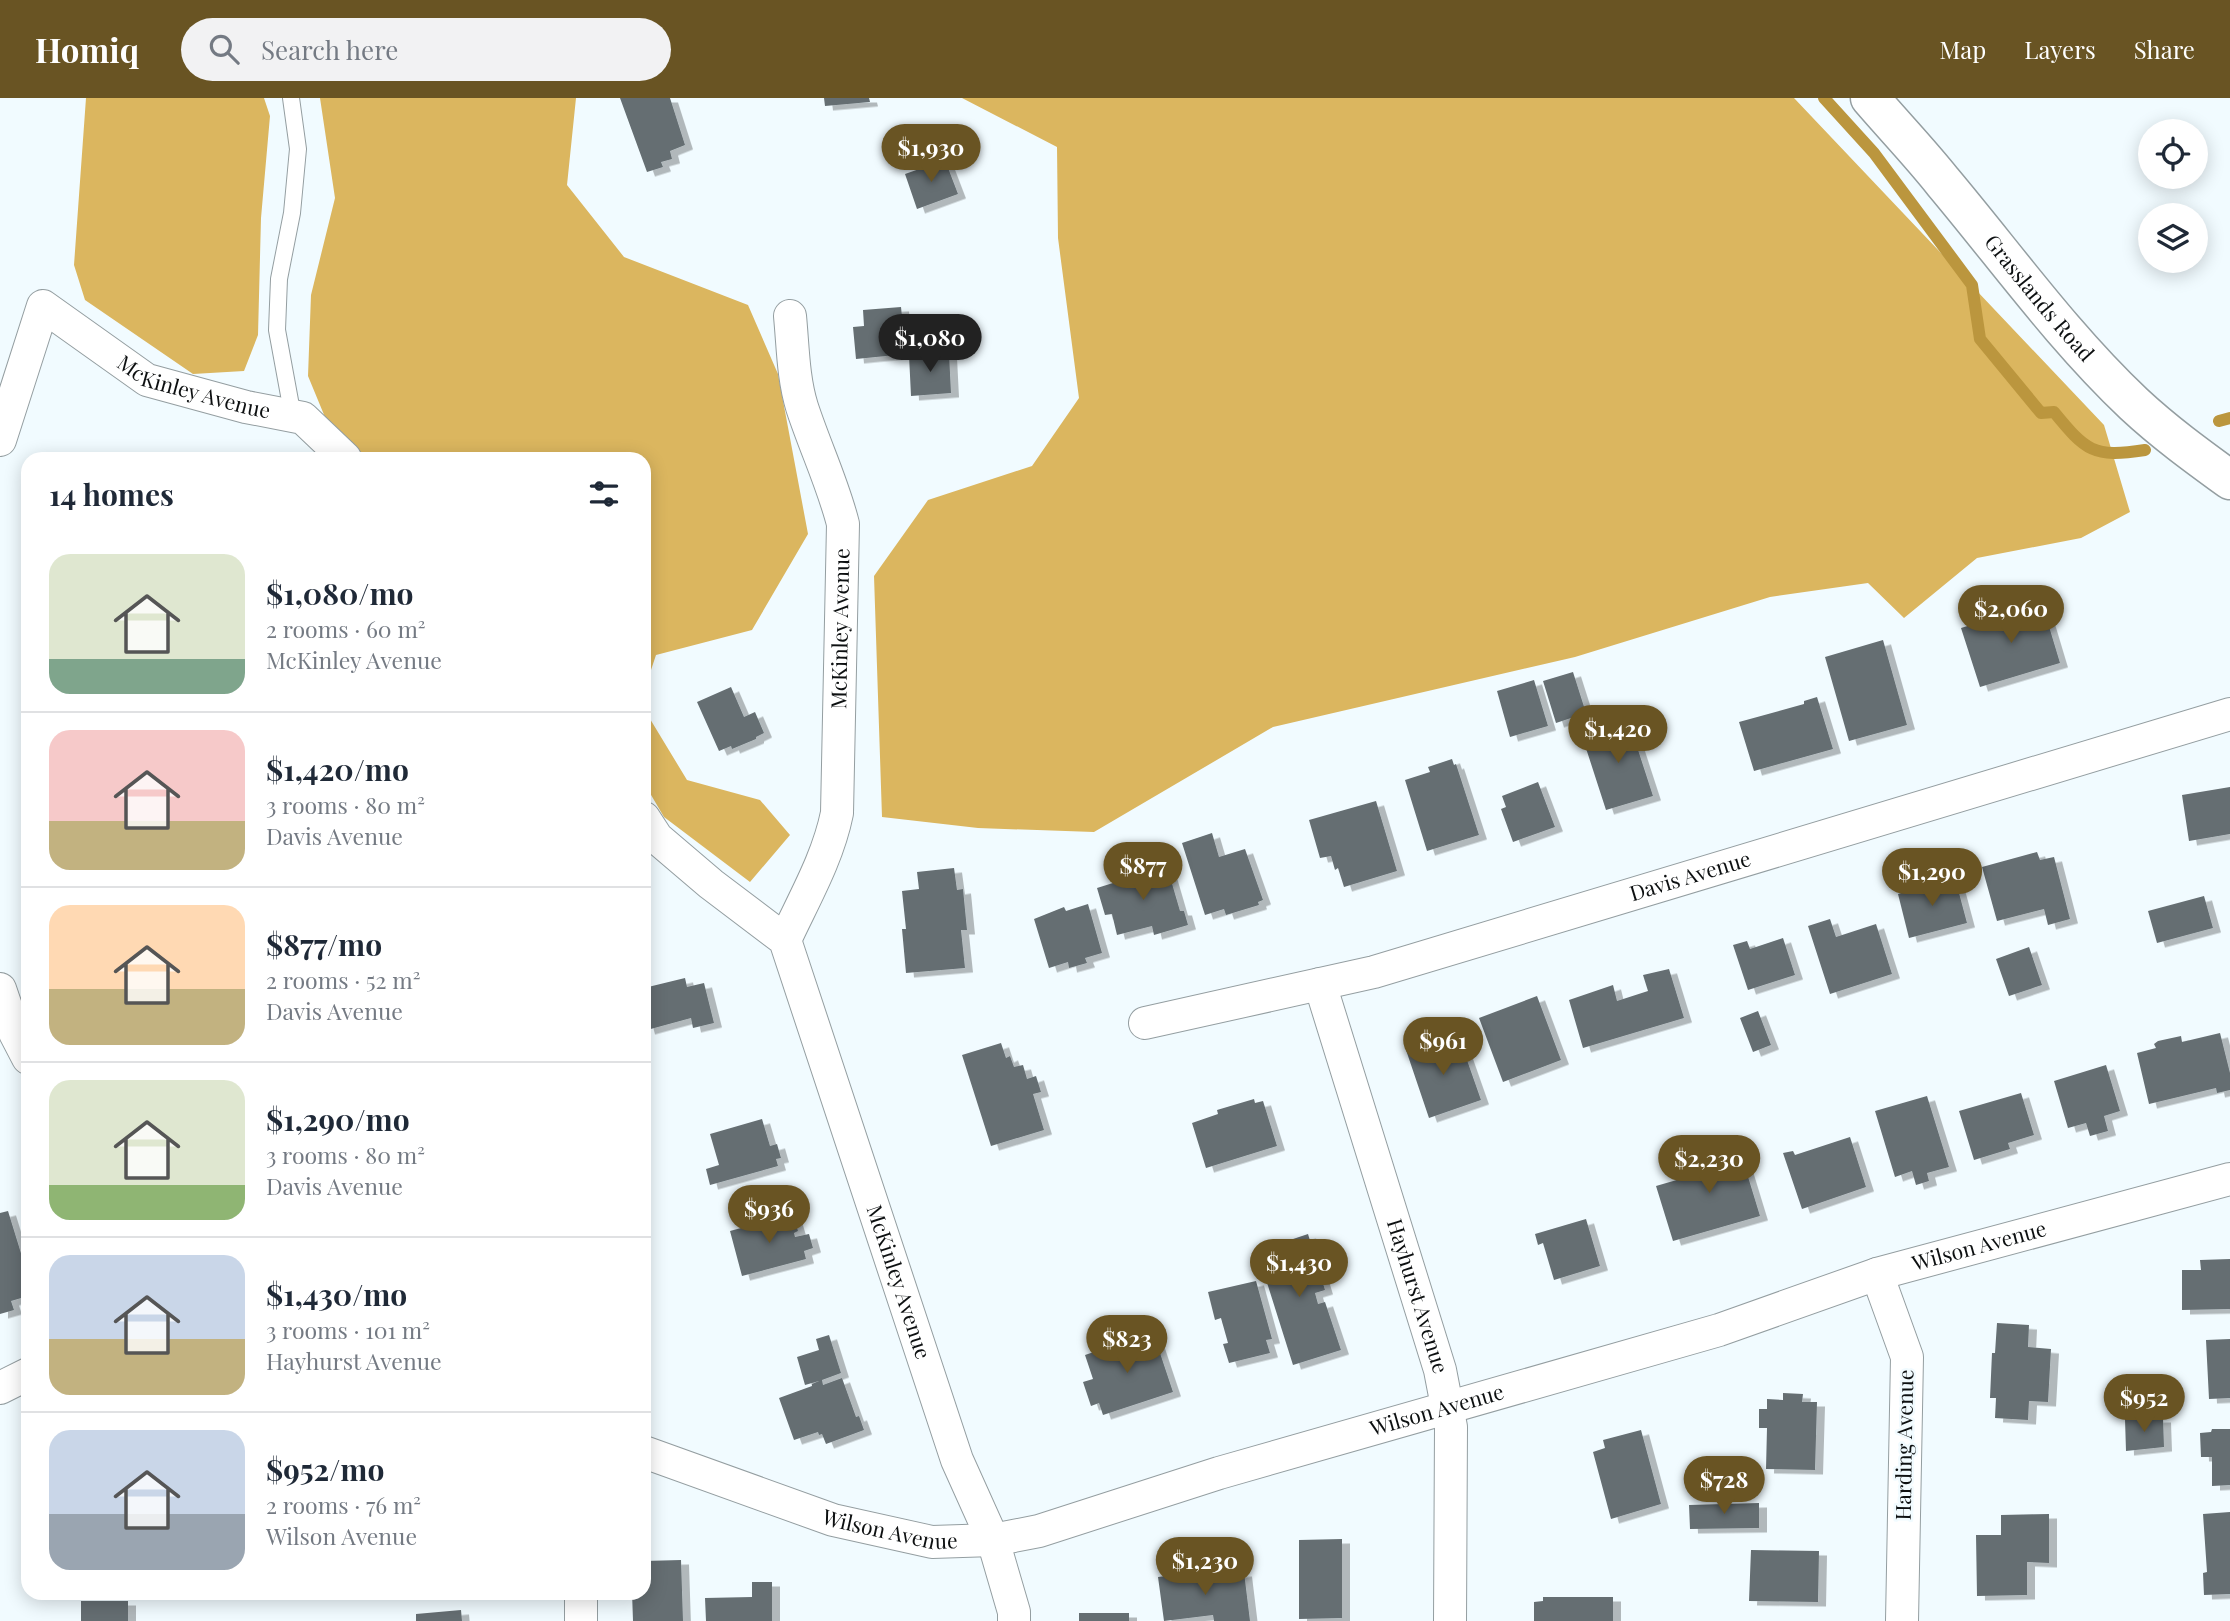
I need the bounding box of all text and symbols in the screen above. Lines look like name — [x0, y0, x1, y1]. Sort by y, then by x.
search box — [181, 18, 671, 81]
text: Homiq — [35, 27, 139, 71]
icon: search — [205, 30, 243, 68]
text: Search here — [261, 32, 398, 67]
text: Map — [1940, 33, 1986, 65]
text: Layers — [2024, 33, 2096, 65]
text: Share — [2134, 33, 2195, 65]
map controls — [2138, 119, 2208, 273]
button: locate — [2138, 119, 2208, 189]
pin: $1,930 — [874, 125, 988, 184]
text: $1,930 — [898, 131, 964, 162]
button: layers — [2138, 203, 2208, 273]
street label: Grasslands Road — [1979, 228, 2101, 367]
pin: $1,080 — [873, 314, 987, 374]
text: $1,080 — [895, 321, 965, 352]
street label: McKinley Avenue — [113, 347, 273, 423]
text: 14 homes — [49, 474, 174, 514]
icon: filters — [585, 475, 623, 513]
street label: McKinley Avenue — [823, 548, 854, 709]
text: $1,080/mo — [266, 573, 414, 613]
icon: home — [105, 582, 189, 666]
pin: $2,060 — [1954, 586, 2068, 645]
text: $2,060 — [1974, 592, 2048, 623]
text: 2 rooms · 60 m² — [266, 613, 426, 644]
text: McKinley Avenue — [266, 644, 442, 675]
pin: $1,420 — [1561, 706, 1675, 765]
text: $1,420 — [1584, 712, 1652, 743]
text: $1,420/mo — [266, 749, 409, 789]
icon: home — [105, 758, 189, 842]
text: 3 rooms · 80 m² — [266, 789, 425, 820]
text: Davis Avenue — [266, 820, 403, 851]
pin: $877 — [1102, 842, 1184, 902]
street label: Davis Avenue — [1626, 843, 1754, 906]
pin: $1,290 — [1875, 848, 1989, 908]
text: $877 — [1119, 849, 1167, 880]
text: $1,290 — [1898, 855, 1966, 886]
text: $877/mo — [266, 924, 382, 964]
icon: home — [105, 933, 189, 1017]
text: 2 rooms · 52 m² — [266, 964, 420, 995]
text: Davis Avenue — [266, 995, 403, 1026]
pin: $961 — [1402, 1018, 1484, 1077]
text: $961 — [1419, 1024, 1467, 1055]
text: $1,290/mo — [266, 1099, 410, 1139]
icon: home — [105, 1108, 189, 1192]
pin: $2,230 — [1652, 1136, 1766, 1195]
text: 3 rooms · 80 m² — [266, 1139, 425, 1170]
text: $2,230 — [1674, 1142, 1744, 1173]
text: Davis Avenue — [266, 1170, 403, 1201]
pin: $936 — [728, 1186, 810, 1245]
text: $936 — [744, 1192, 794, 1223]
street label: McKinley Avenue — [862, 1201, 939, 1362]
street label: Wilson Avenue — [1908, 1213, 2049, 1276]
street label: Hayhurst Avenue — [1382, 1215, 1456, 1376]
pin: $1,430 — [1242, 1240, 1356, 1299]
text: $1,430 — [1266, 1246, 1332, 1277]
text: $1,430/mo — [266, 1274, 407, 1314]
icon: home — [105, 1283, 189, 1367]
text: 3 rooms · 101 m² — [266, 1314, 430, 1345]
pin: $823 — [1086, 1316, 1168, 1375]
text: $823 — [1102, 1322, 1152, 1353]
text: Hayhurst Avenue — [266, 1345, 442, 1376]
street label: Harding Avenue — [1888, 1369, 1918, 1521]
pin: $952 — [2103, 1374, 2185, 1434]
street label: Wilson Avenue — [1365, 1376, 1507, 1441]
text: $952 — [2120, 1381, 2168, 1412]
text: $952/mo — [266, 1449, 384, 1489]
pin: $728 — [1683, 1456, 1765, 1516]
icon: home — [105, 1458, 189, 1542]
text: $728 — [1700, 1463, 1748, 1494]
text: 2 rooms · 76 m² — [266, 1489, 421, 1520]
street label: Wilson Avenue — [818, 1501, 958, 1554]
text: Wilson Avenue — [266, 1520, 417, 1551]
pin: $1,230 — [1148, 1538, 1262, 1597]
text: $1,230 — [1172, 1544, 1238, 1575]

